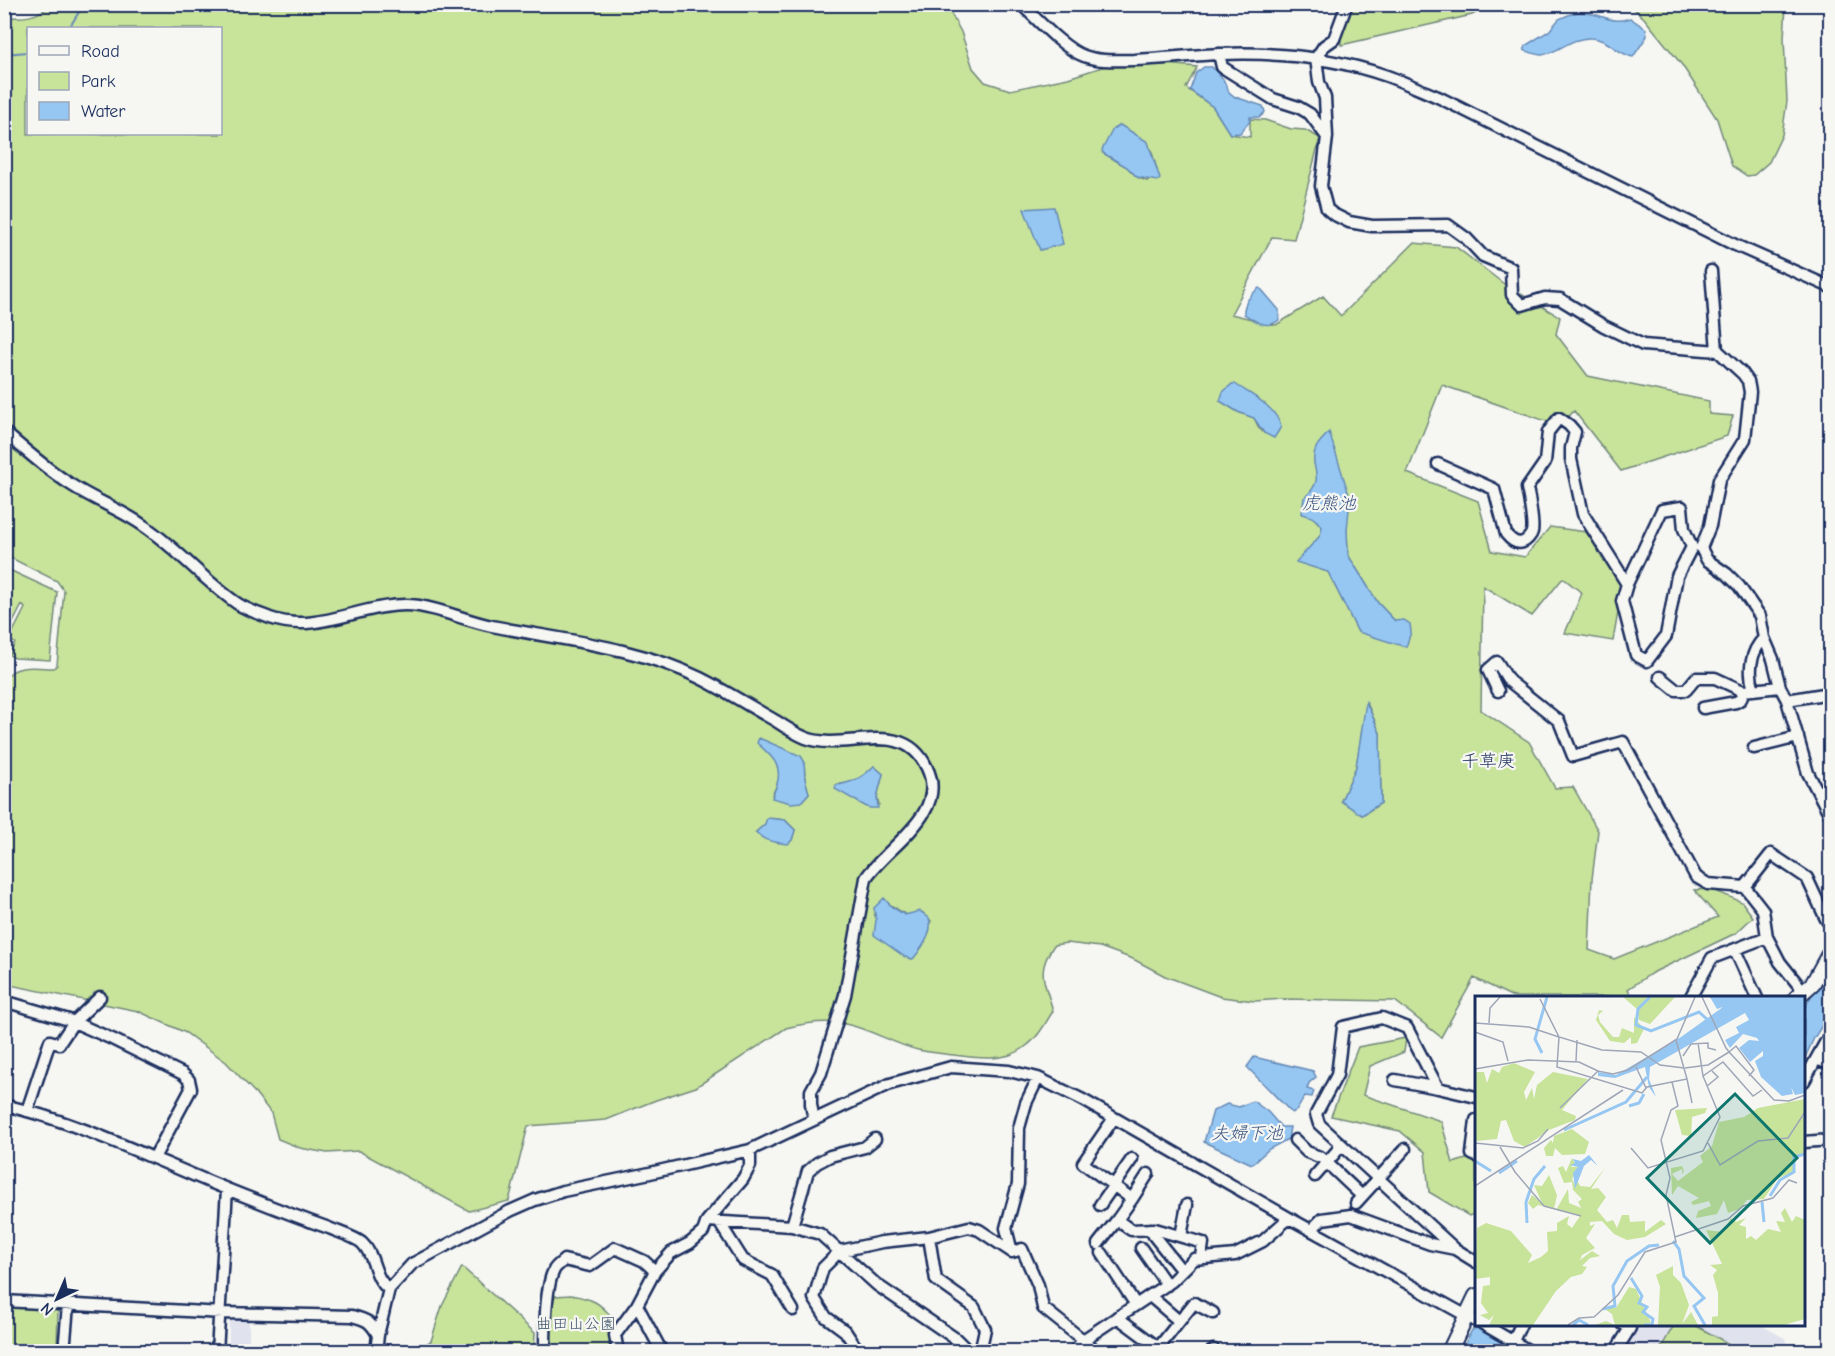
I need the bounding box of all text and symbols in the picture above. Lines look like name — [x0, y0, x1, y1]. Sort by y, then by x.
legend — [27, 27, 222, 135]
text: Road — [81, 41, 120, 62]
text: Park — [81, 71, 116, 92]
text: Water — [81, 101, 126, 122]
water label: 虎熊池 — [1302, 493, 1357, 514]
district label: 千草庚 — [1461, 751, 1515, 772]
inset map — [1475, 996, 1805, 1326]
water label: 夫婦下池 — [1211, 1123, 1284, 1144]
north arrow — [27, 1269, 87, 1329]
text: N — [37, 1299, 57, 1319]
park label: 曲田山公園 — [536, 1315, 616, 1333]

